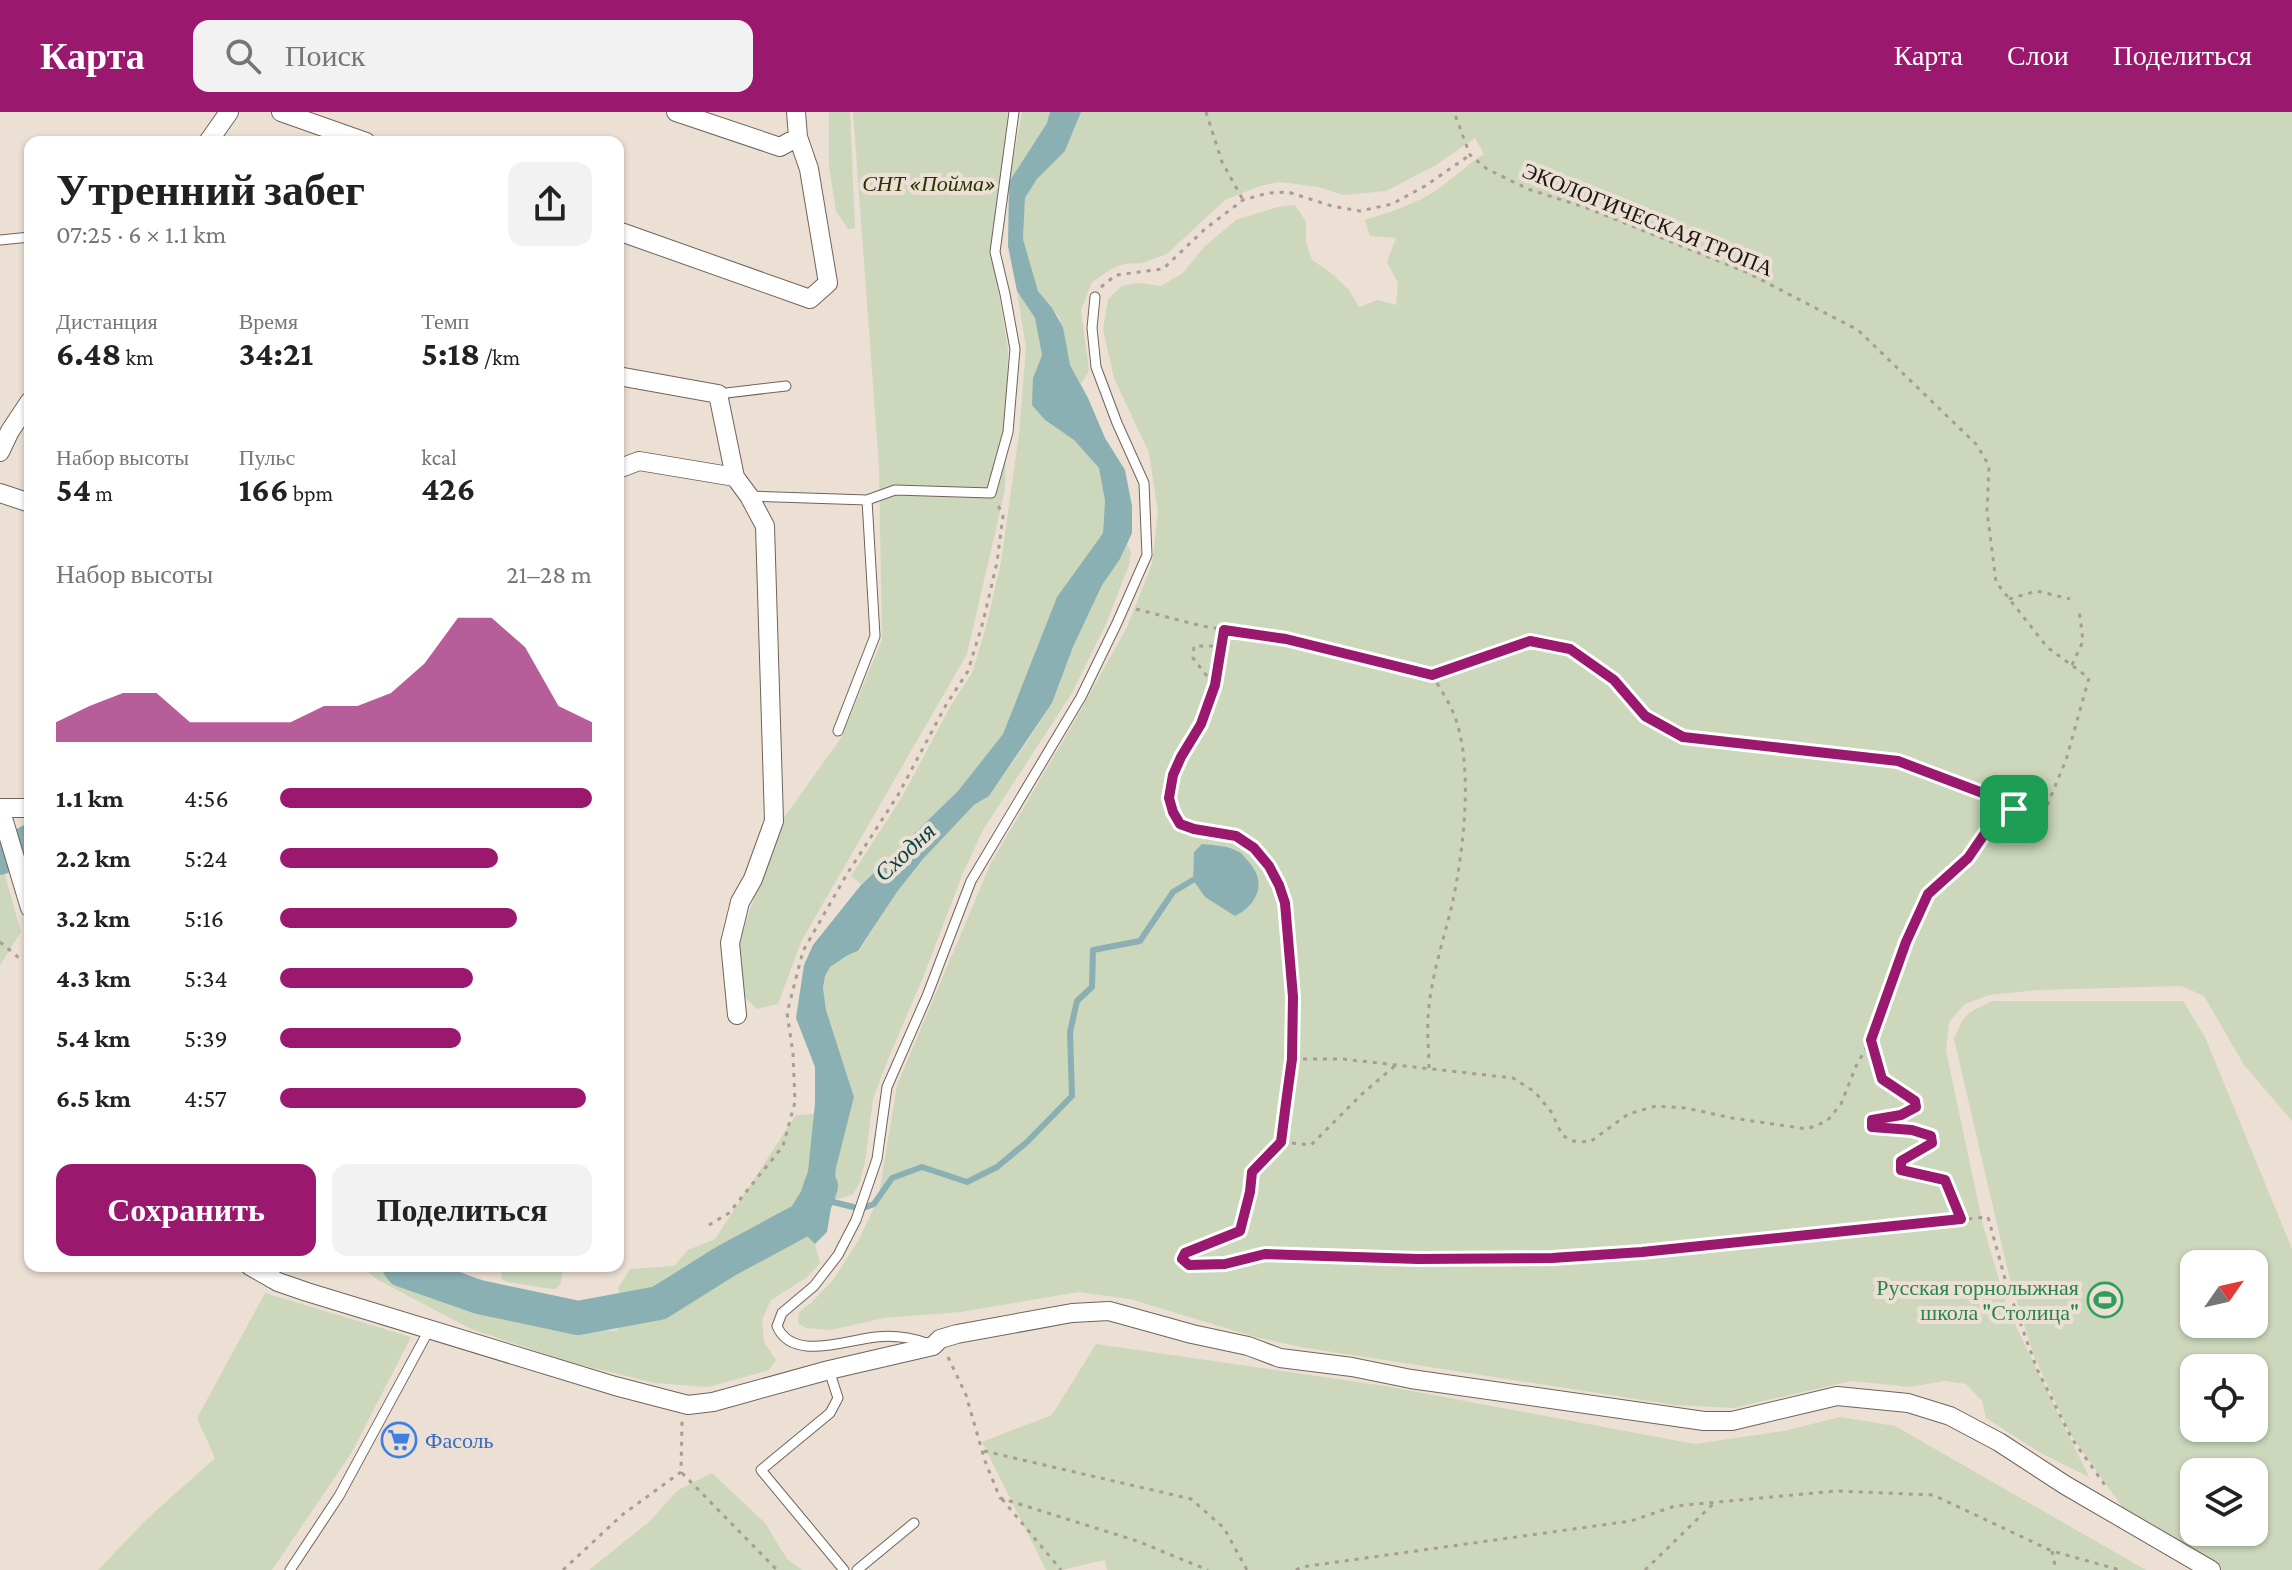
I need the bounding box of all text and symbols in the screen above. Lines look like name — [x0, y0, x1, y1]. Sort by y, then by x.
search box — [193, 20, 753, 92]
icon: search — [221, 34, 265, 78]
text: Карта — [40, 35, 145, 77]
text: Поиск — [285, 39, 365, 72]
text: Карта — [1894, 40, 1963, 71]
text: Слои — [2007, 40, 2069, 71]
text: Поделиться — [2113, 40, 2252, 71]
street label: ЭКОЛОГИЧЕСКАЯ ТРОПА — [1519, 158, 1777, 281]
button: share — [508, 162, 592, 246]
text: Утренний забег — [56, 166, 365, 214]
park label: СНТ «Пойма» — [862, 171, 996, 196]
text: 07:25 · 6 × 1.1 km — [56, 220, 226, 249]
text: Дистанция — [56, 309, 158, 334]
text: Время — [239, 309, 298, 334]
text: Темп — [421, 309, 469, 334]
text: 6.48 — [56, 335, 121, 372]
text: 34:21 — [239, 335, 313, 372]
text: 5:18 — [421, 335, 480, 372]
text: km — [121, 345, 154, 370]
text: /km — [480, 345, 520, 370]
text: Набор высоты — [56, 445, 189, 470]
text: Пульс — [239, 445, 295, 470]
text: kcal — [421, 445, 457, 470]
text: 426 — [421, 470, 475, 507]
text: 54 — [56, 471, 91, 508]
text: 166 — [239, 471, 289, 508]
text: m — [91, 481, 113, 506]
text: bpm — [289, 481, 333, 506]
text: Набор высоты — [56, 560, 213, 589]
text: 21–28 m — [506, 560, 592, 589]
pin — [1980, 775, 2048, 843]
text: 1.1 km — [56, 784, 124, 813]
text: 4:56 — [184, 784, 229, 813]
icon: arrive — [1992, 787, 2036, 831]
water label: Сходня — [869, 817, 941, 886]
text: 2.2 km — [56, 844, 131, 873]
text: 5:24 — [184, 844, 228, 873]
text: 3.2 km — [56, 904, 130, 933]
text: 5:16 — [184, 904, 224, 933]
text: 4.3 km — [56, 964, 131, 993]
text: 5:34 — [184, 964, 228, 993]
text: 5.4 km — [56, 1024, 131, 1053]
text: 5:39 — [184, 1024, 228, 1053]
text: 6.5 km — [56, 1084, 131, 1113]
text: 4:57 — [184, 1084, 227, 1113]
button: Сохранить — [56, 1164, 316, 1256]
button: Поделиться — [332, 1164, 592, 1256]
north arrow — [2180, 1250, 2268, 1338]
map controls — [2180, 1250, 2268, 1546]
place label: Русская горнолыжная школа "Столица" — [1876, 1275, 2079, 1325]
sports icon: Русская горнолыжная школа "Столица" — [2086, 1281, 2124, 1319]
button: locate — [2180, 1354, 2268, 1442]
supermarket icon: Фасоль — [380, 1421, 418, 1459]
place label: Фасоль — [425, 1428, 494, 1453]
button: layers — [2180, 1458, 2268, 1546]

